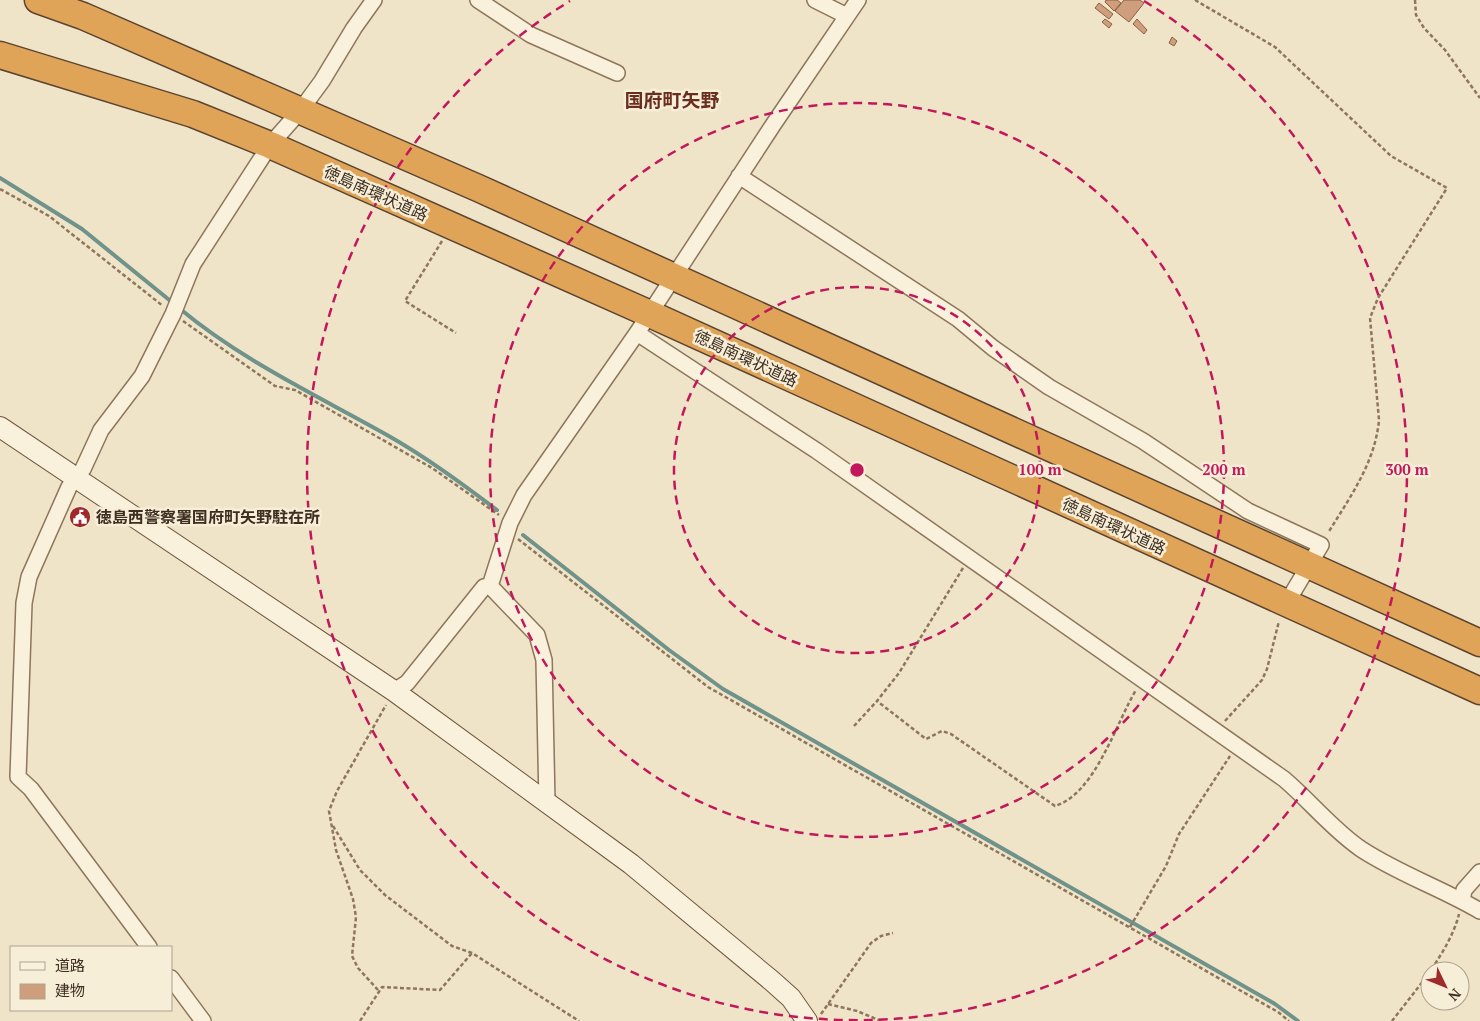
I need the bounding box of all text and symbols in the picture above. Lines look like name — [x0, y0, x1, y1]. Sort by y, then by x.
district label: 国府町矢野 — [624, 87, 720, 112]
street label: 徳島南環状道路 — [320, 160, 432, 226]
street label: 徳島南環状道路 — [691, 324, 801, 392]
text: 100 m — [1018, 459, 1062, 479]
text: 200 m — [1202, 459, 1246, 479]
text: 300 m — [1385, 459, 1429, 479]
centre of rings — [848, 461, 866, 479]
street label: 徳島南環状道路 — [1059, 492, 1169, 560]
public building icon: 徳島西警察署国府町矢野駐在所 — [68, 505, 92, 529]
place label: 徳島西警察署国府町矢野駐在所 — [96, 506, 320, 528]
legend — [10, 946, 172, 1011]
text: 道路 — [55, 955, 85, 975]
north arrow — [1420, 961, 1470, 1011]
text: 建物 — [55, 980, 85, 1000]
text: N — [1444, 985, 1465, 1006]

